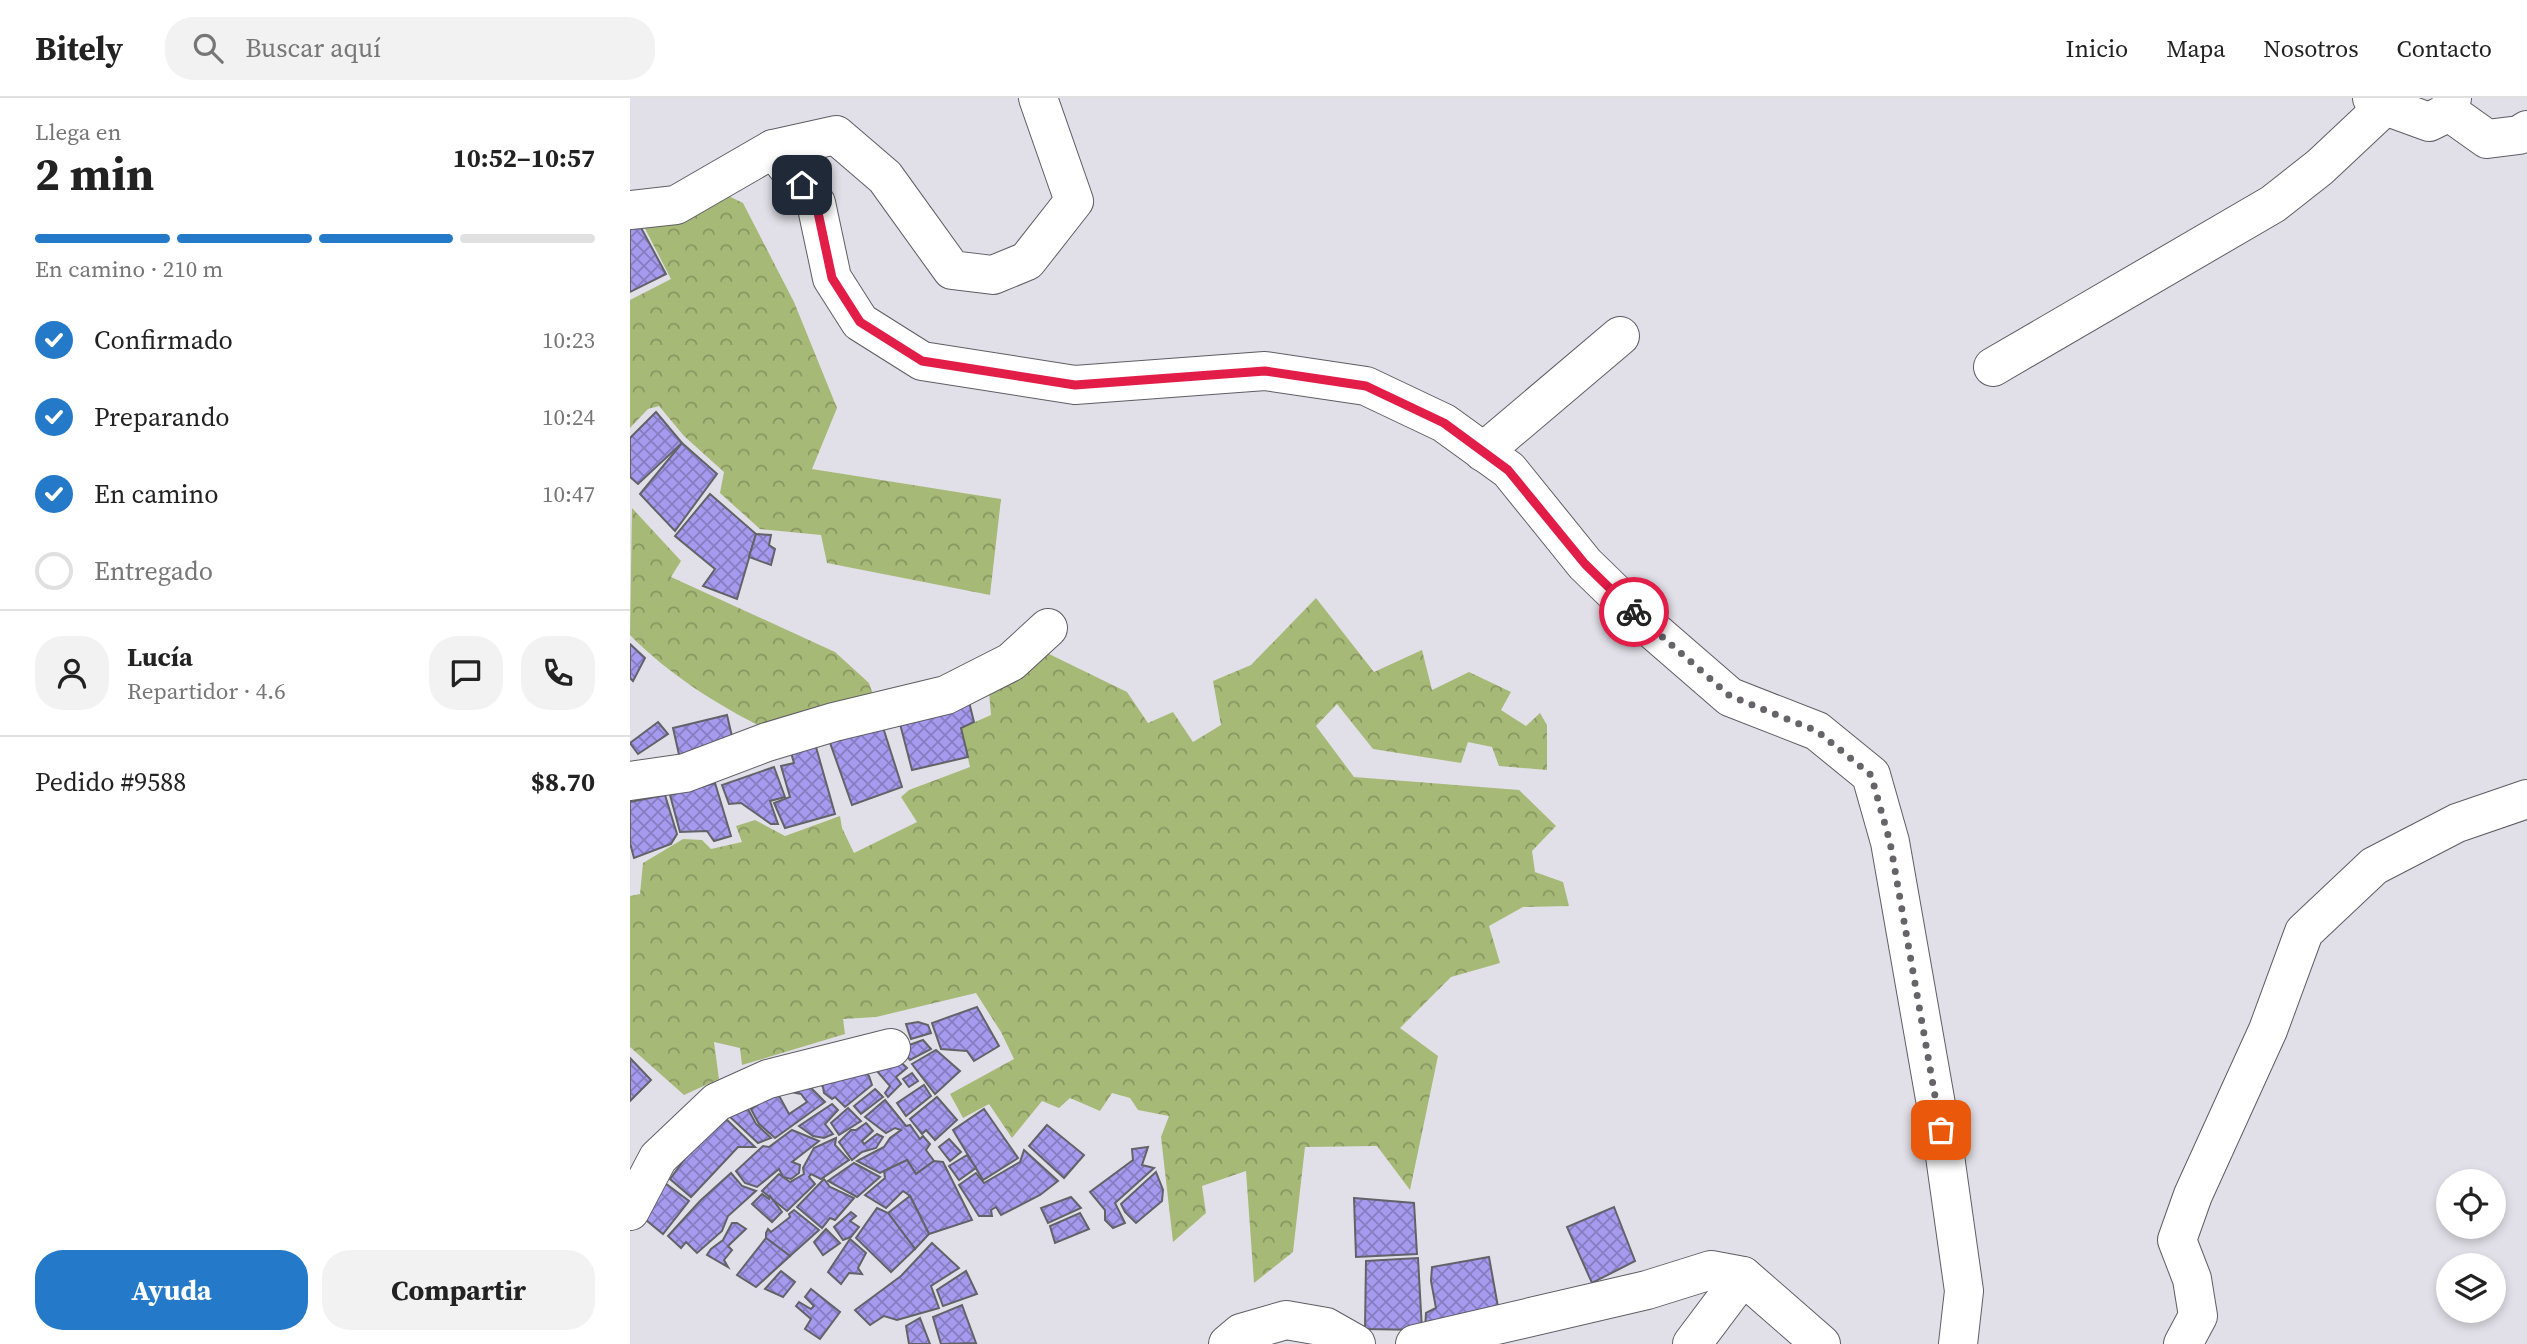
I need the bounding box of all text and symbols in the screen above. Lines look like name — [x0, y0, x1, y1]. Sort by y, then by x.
search box — [165, 17, 655, 80]
text: Bitely — [35, 26, 123, 71]
icon: search — [189, 29, 227, 67]
text: Buscar aquí — [245, 30, 381, 66]
text: Inicio — [2066, 32, 2128, 65]
text: Mapa — [2166, 32, 2225, 65]
text: Nosotros — [2263, 32, 2359, 65]
text: Contacto — [2397, 32, 2492, 65]
text: Llega en — [35, 116, 121, 148]
text: 10:52–10:57 — [453, 140, 595, 176]
text: 2 min — [35, 142, 154, 205]
pin — [772, 155, 832, 215]
icon: home — [783, 166, 821, 204]
text: En camino · 210 m — [35, 253, 223, 285]
icon: check — [35, 321, 73, 359]
text: Confirmado — [94, 322, 233, 358]
text: 10:23 — [542, 324, 595, 356]
icon: check — [35, 398, 73, 436]
text: Preparando — [94, 399, 230, 435]
text: 10:24 — [542, 401, 595, 433]
icon: check — [35, 475, 73, 513]
text: En camino — [94, 476, 219, 512]
text: 10:47 — [542, 478, 595, 510]
text: Entregado — [94, 553, 213, 589]
courier — [1599, 577, 1669, 647]
icon: bike — [1615, 593, 1653, 631]
button: person — [35, 636, 109, 710]
button: chat — [429, 636, 503, 710]
button: phone — [521, 636, 595, 710]
text: Lucía — [127, 639, 193, 675]
text: Repartidor · 4.6 — [127, 675, 286, 707]
text: Pedido #9588 — [35, 764, 186, 800]
text: $8.70 — [531, 764, 595, 800]
pin — [1911, 1100, 1971, 1160]
icon: bag — [1922, 1111, 1960, 1149]
map controls — [2436, 1169, 2506, 1323]
button: locate — [2436, 1169, 2506, 1239]
button: Ayuda — [35, 1250, 308, 1330]
button: Compartir — [322, 1250, 595, 1330]
button: layers — [2436, 1253, 2506, 1323]

